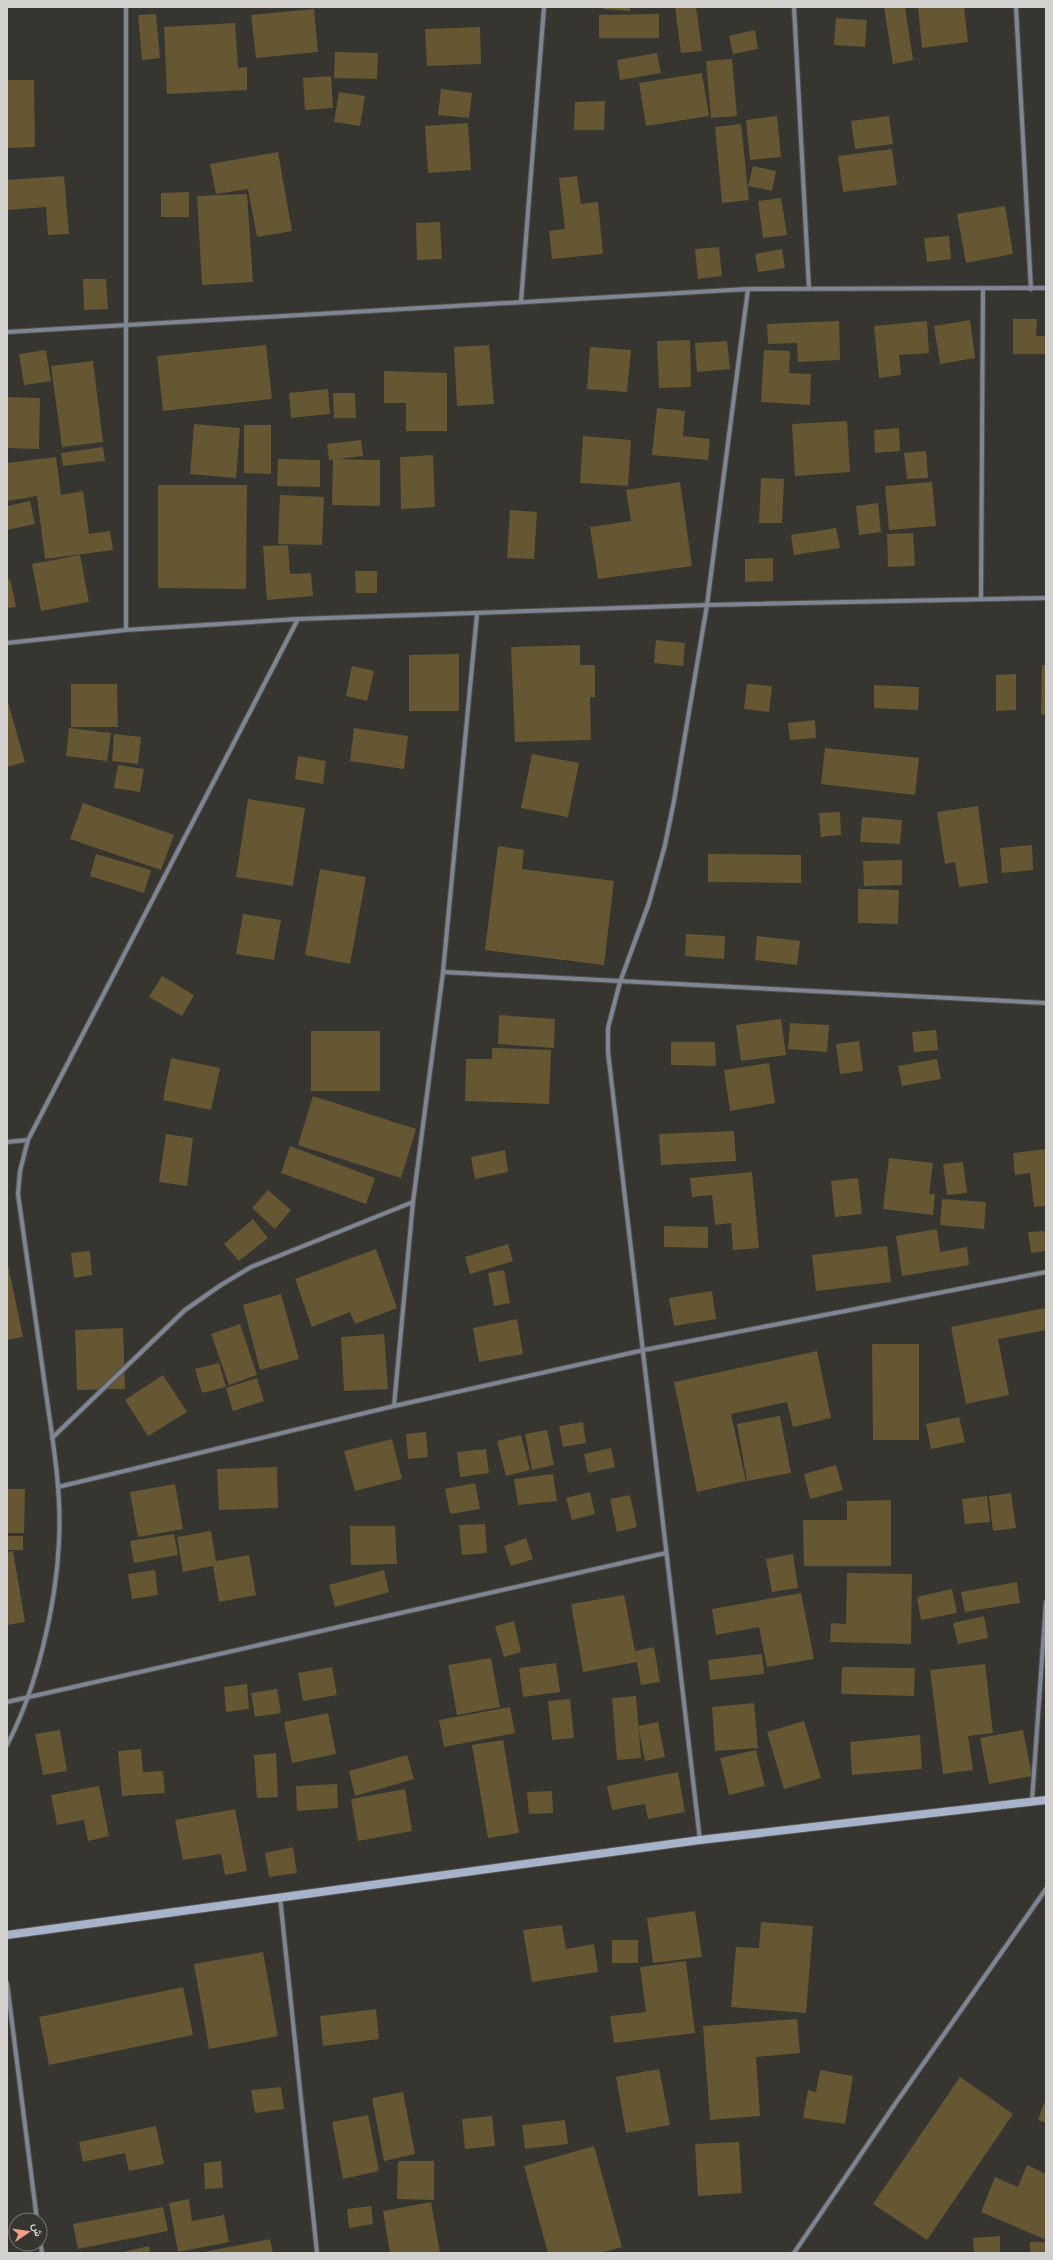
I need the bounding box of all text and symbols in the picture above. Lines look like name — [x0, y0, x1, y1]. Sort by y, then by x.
north arrow — [8, 2212, 48, 2252]
text: ش — [29, 2222, 45, 2238]

